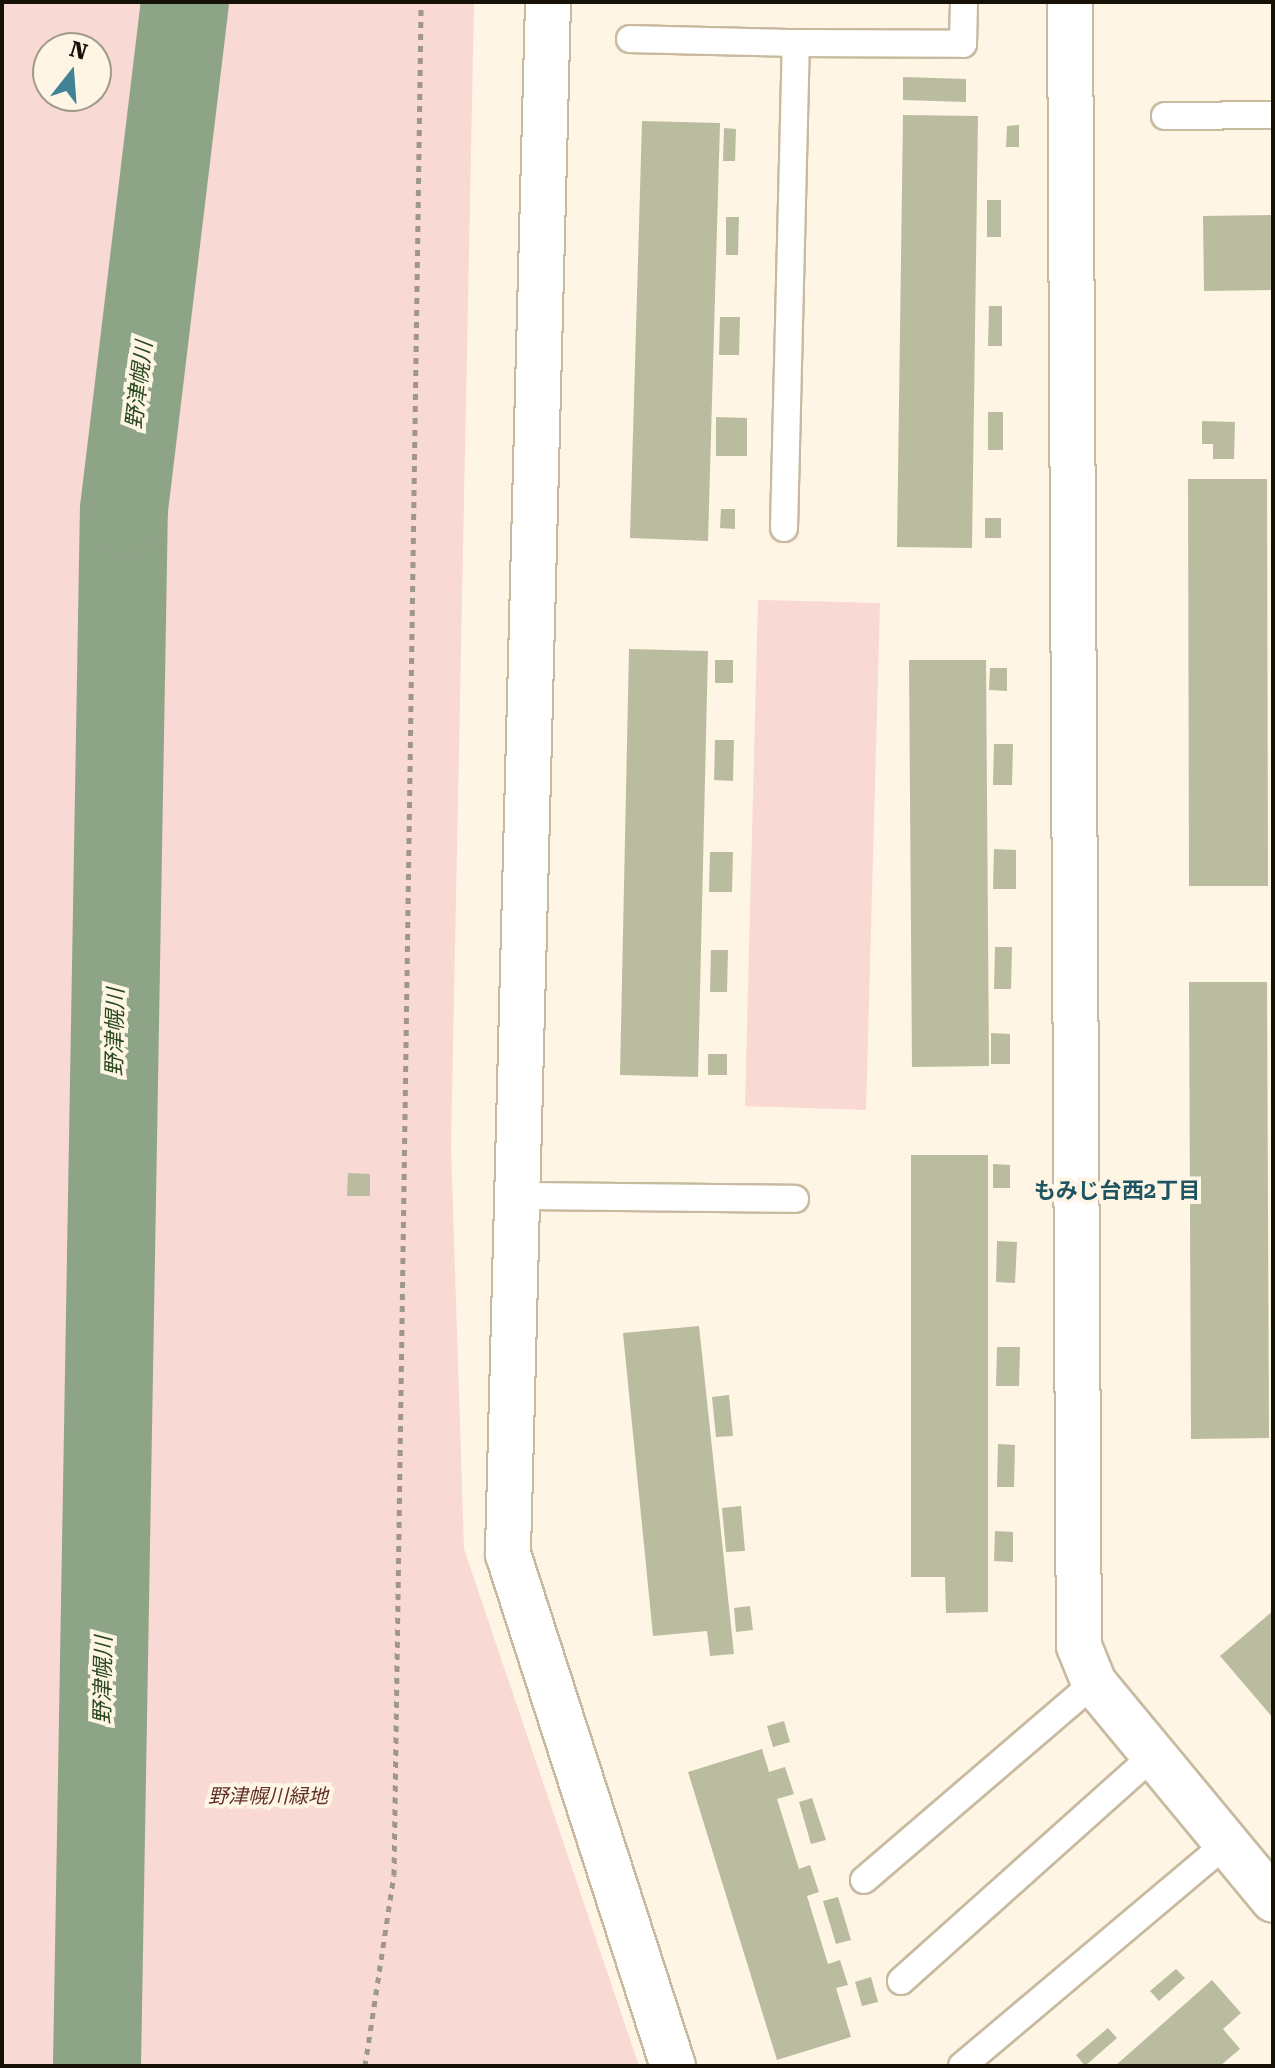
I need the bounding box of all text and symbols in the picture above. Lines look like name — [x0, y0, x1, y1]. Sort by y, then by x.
north arrow — [32, 32, 112, 112]
text: N — [67, 36, 90, 65]
water label: 野津幌川 — [121, 340, 157, 430]
water label: 野津幌川 — [101, 988, 129, 1076]
district label: もみじ台西2丁目 — [1034, 1178, 1200, 1204]
water label: 野津幌川 — [89, 1636, 117, 1724]
park label: 野津幌川緑地 — [208, 1784, 328, 1808]

